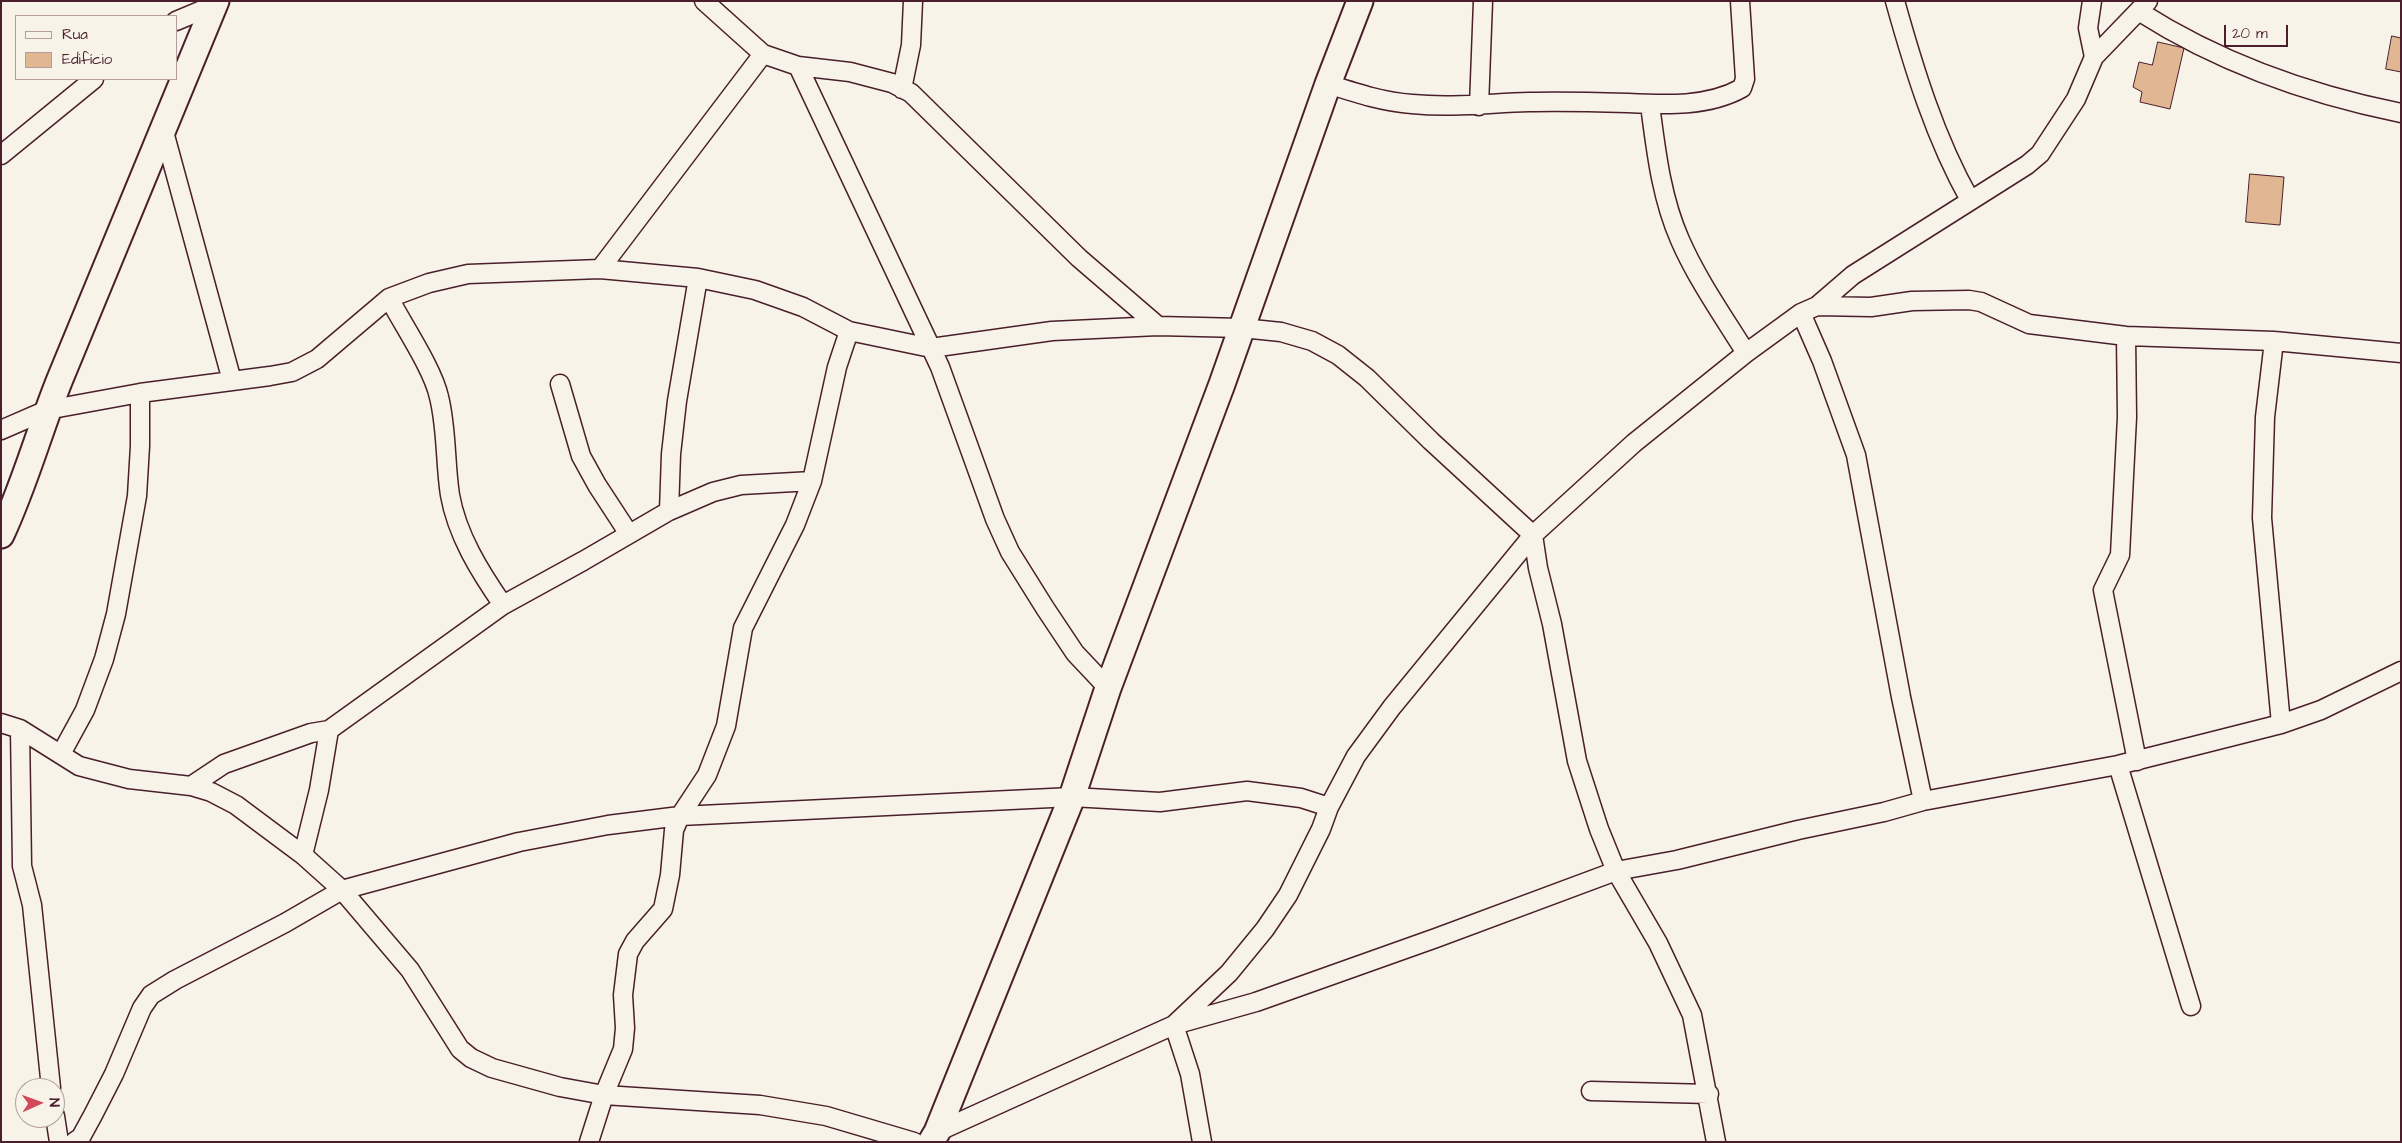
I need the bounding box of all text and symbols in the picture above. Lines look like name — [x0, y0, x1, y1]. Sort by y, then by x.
legend — [15, 15, 178, 80]
scale bar — [2227, 15, 2291, 47]
text: 20 m — [2232, 23, 2268, 44]
text: Rua — [62, 24, 88, 45]
text: Edifício — [62, 49, 112, 70]
north arrow — [15, 1078, 65, 1128]
text: N — [44, 1098, 64, 1107]

